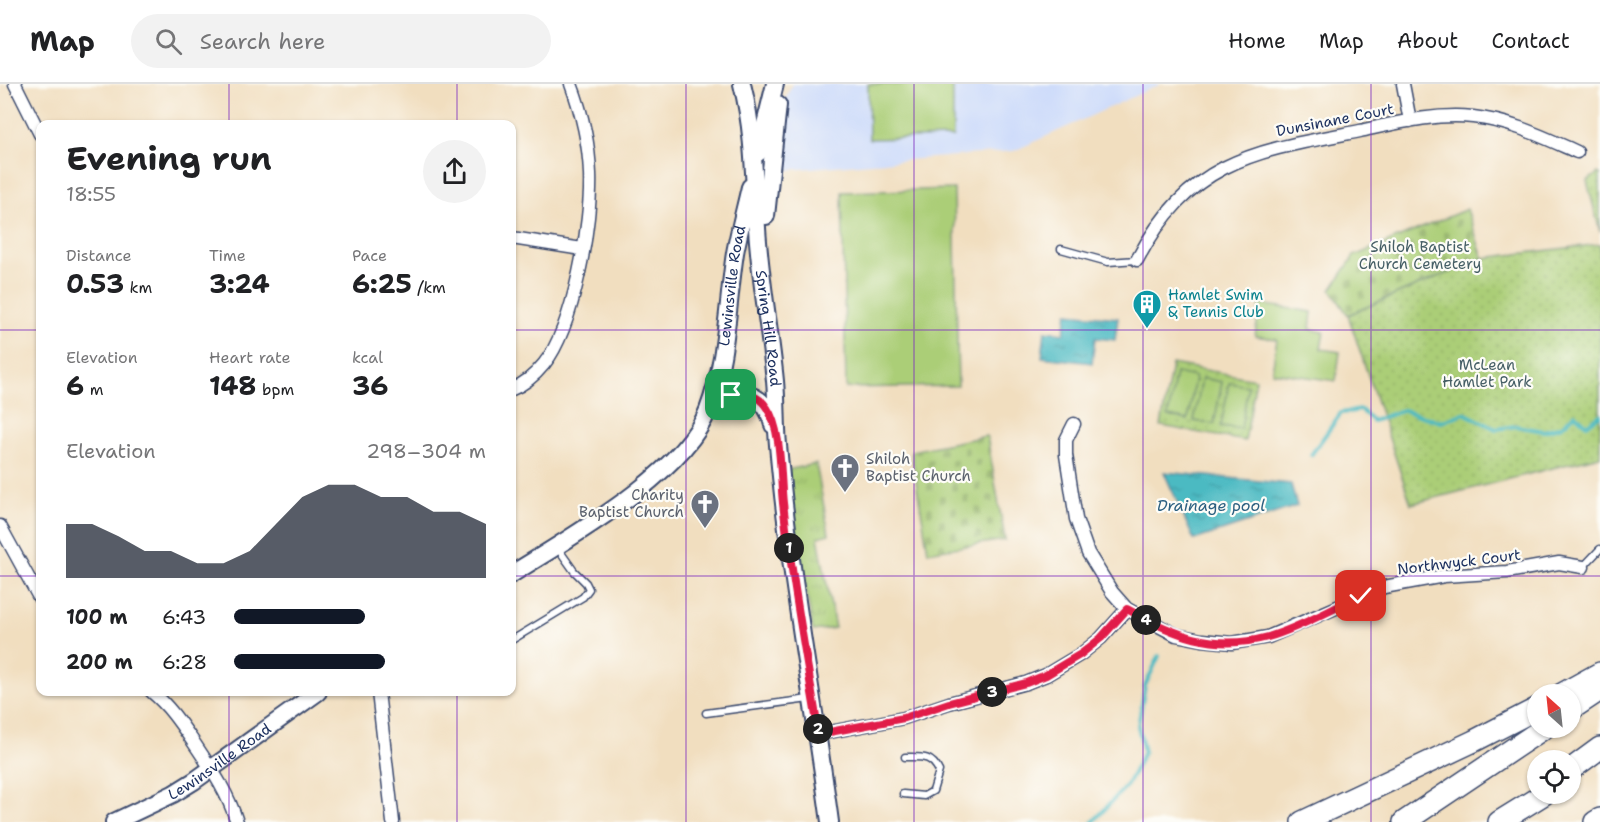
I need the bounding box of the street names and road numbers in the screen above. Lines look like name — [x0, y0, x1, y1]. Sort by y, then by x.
street label: Dunsinane Court — [1274, 99, 1396, 141]
street label: Lewinsville Road — [714, 223, 751, 347]
street label: Spring Hill Road — [751, 269, 786, 388]
street label: Northwyck Court — [1396, 544, 1522, 580]
street label: Lewinsville Road — [165, 718, 276, 805]

